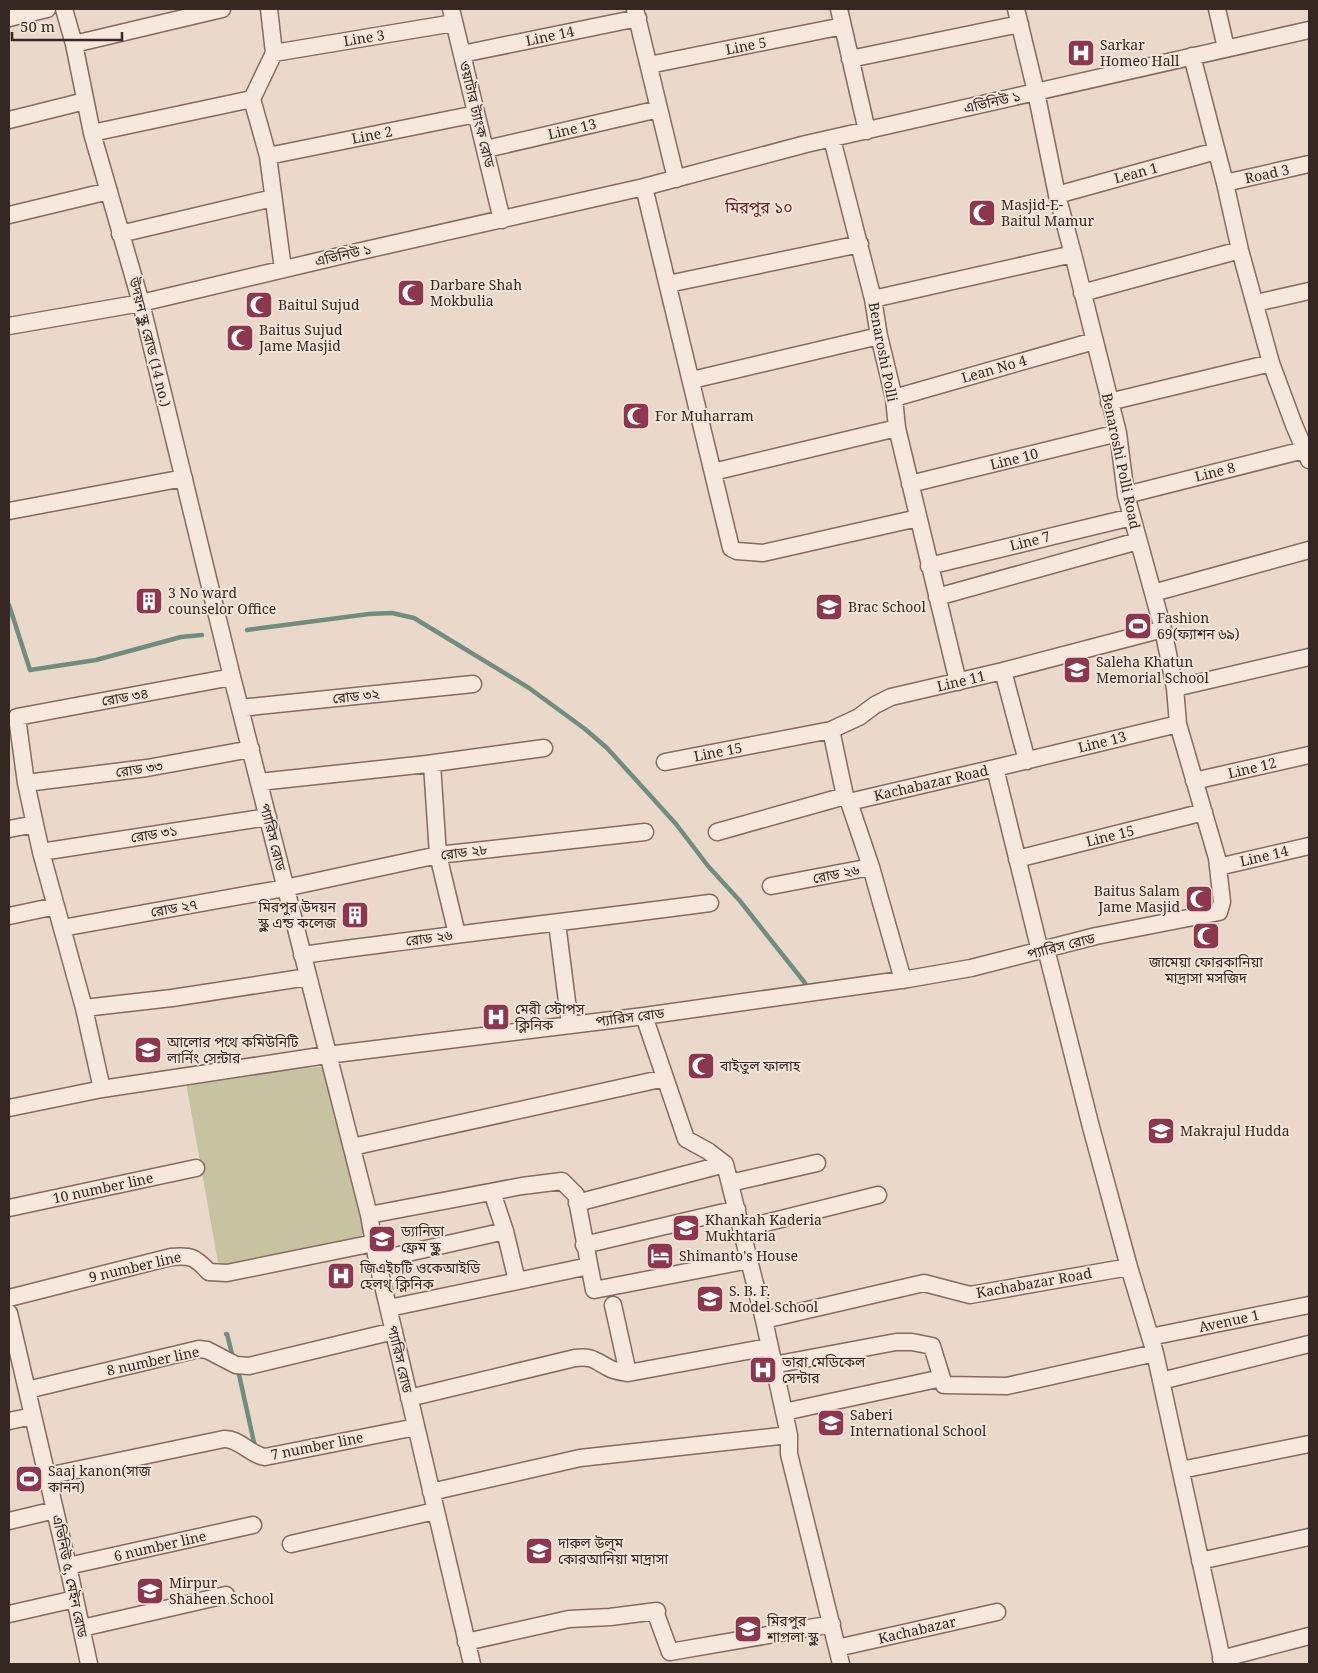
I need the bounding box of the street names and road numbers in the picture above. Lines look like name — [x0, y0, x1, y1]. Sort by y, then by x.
street label: Line 14 — [524, 21, 576, 50]
street label: Line 3 — [342, 25, 386, 50]
street label: Line 5 — [724, 32, 768, 59]
street label: ওয়াটার ট্যাংক রোড — [455, 58, 500, 170]
street label: এভিনিউ ১ — [962, 86, 1022, 117]
street label: Line 13 — [546, 114, 598, 143]
street label: Line 2 — [350, 121, 394, 148]
street label: Lean 1 — [1112, 158, 1160, 187]
street label: Road 3 — [1243, 159, 1291, 188]
street label: এভিনিউ ১ — [313, 239, 373, 270]
street label: উদয়ন স্কুল রোড (14 no.) — [125, 274, 176, 409]
street label: Benaroshi Polli — [865, 300, 903, 404]
street label: Lean No 4 — [959, 350, 1029, 387]
street label: Benaroshi Polli Road — [1098, 391, 1145, 531]
street label: Line 10 — [988, 443, 1040, 474]
street label: Line 8 — [1193, 457, 1237, 486]
street label: Line 7 — [1008, 526, 1052, 555]
street label: Line 11 — [935, 666, 987, 695]
street label: রোড ৩৪ — [100, 683, 150, 710]
street label: রোড ৩২ — [331, 684, 381, 707]
street label: Line 13 — [1076, 726, 1128, 757]
street label: Line 15 — [692, 738, 744, 766]
street label: Line 12 — [1226, 753, 1278, 782]
street label: রোড ৩৩ — [114, 756, 164, 781]
street label: Kachabazar Road — [872, 760, 990, 805]
street label: প্যারিস রোড — [256, 801, 291, 874]
street label: রোড ৩১ — [129, 820, 179, 847]
street label: Line 15 — [1084, 820, 1136, 851]
street label: রোড ২৮ — [439, 839, 489, 864]
street label: Line 14 — [1238, 841, 1290, 870]
street label: রোড ২৬ — [811, 860, 861, 887]
street label: রোড ২৭ — [149, 894, 199, 921]
street label: রোড ২৬ — [404, 925, 454, 950]
street label: প্যারিস রোড — [1025, 928, 1098, 963]
street label: প্যারিস রোড — [595, 1003, 666, 1030]
street label: 10 number line — [51, 1168, 155, 1207]
street label: 9 number line — [87, 1247, 183, 1286]
street label: Kachabazar Road — [975, 1263, 1093, 1302]
street label: Avenue 1 — [1197, 1305, 1261, 1336]
street label: প্যারিস রোড — [383, 1323, 418, 1396]
street label: 8 number line — [105, 1341, 201, 1380]
street label: 7 number line — [269, 1427, 365, 1464]
street label: এভিনিউ ৫, মেইন রোড — [48, 1513, 93, 1640]
street label: 6 number line — [112, 1526, 208, 1565]
street label: Kachabazar — [876, 1611, 958, 1648]

